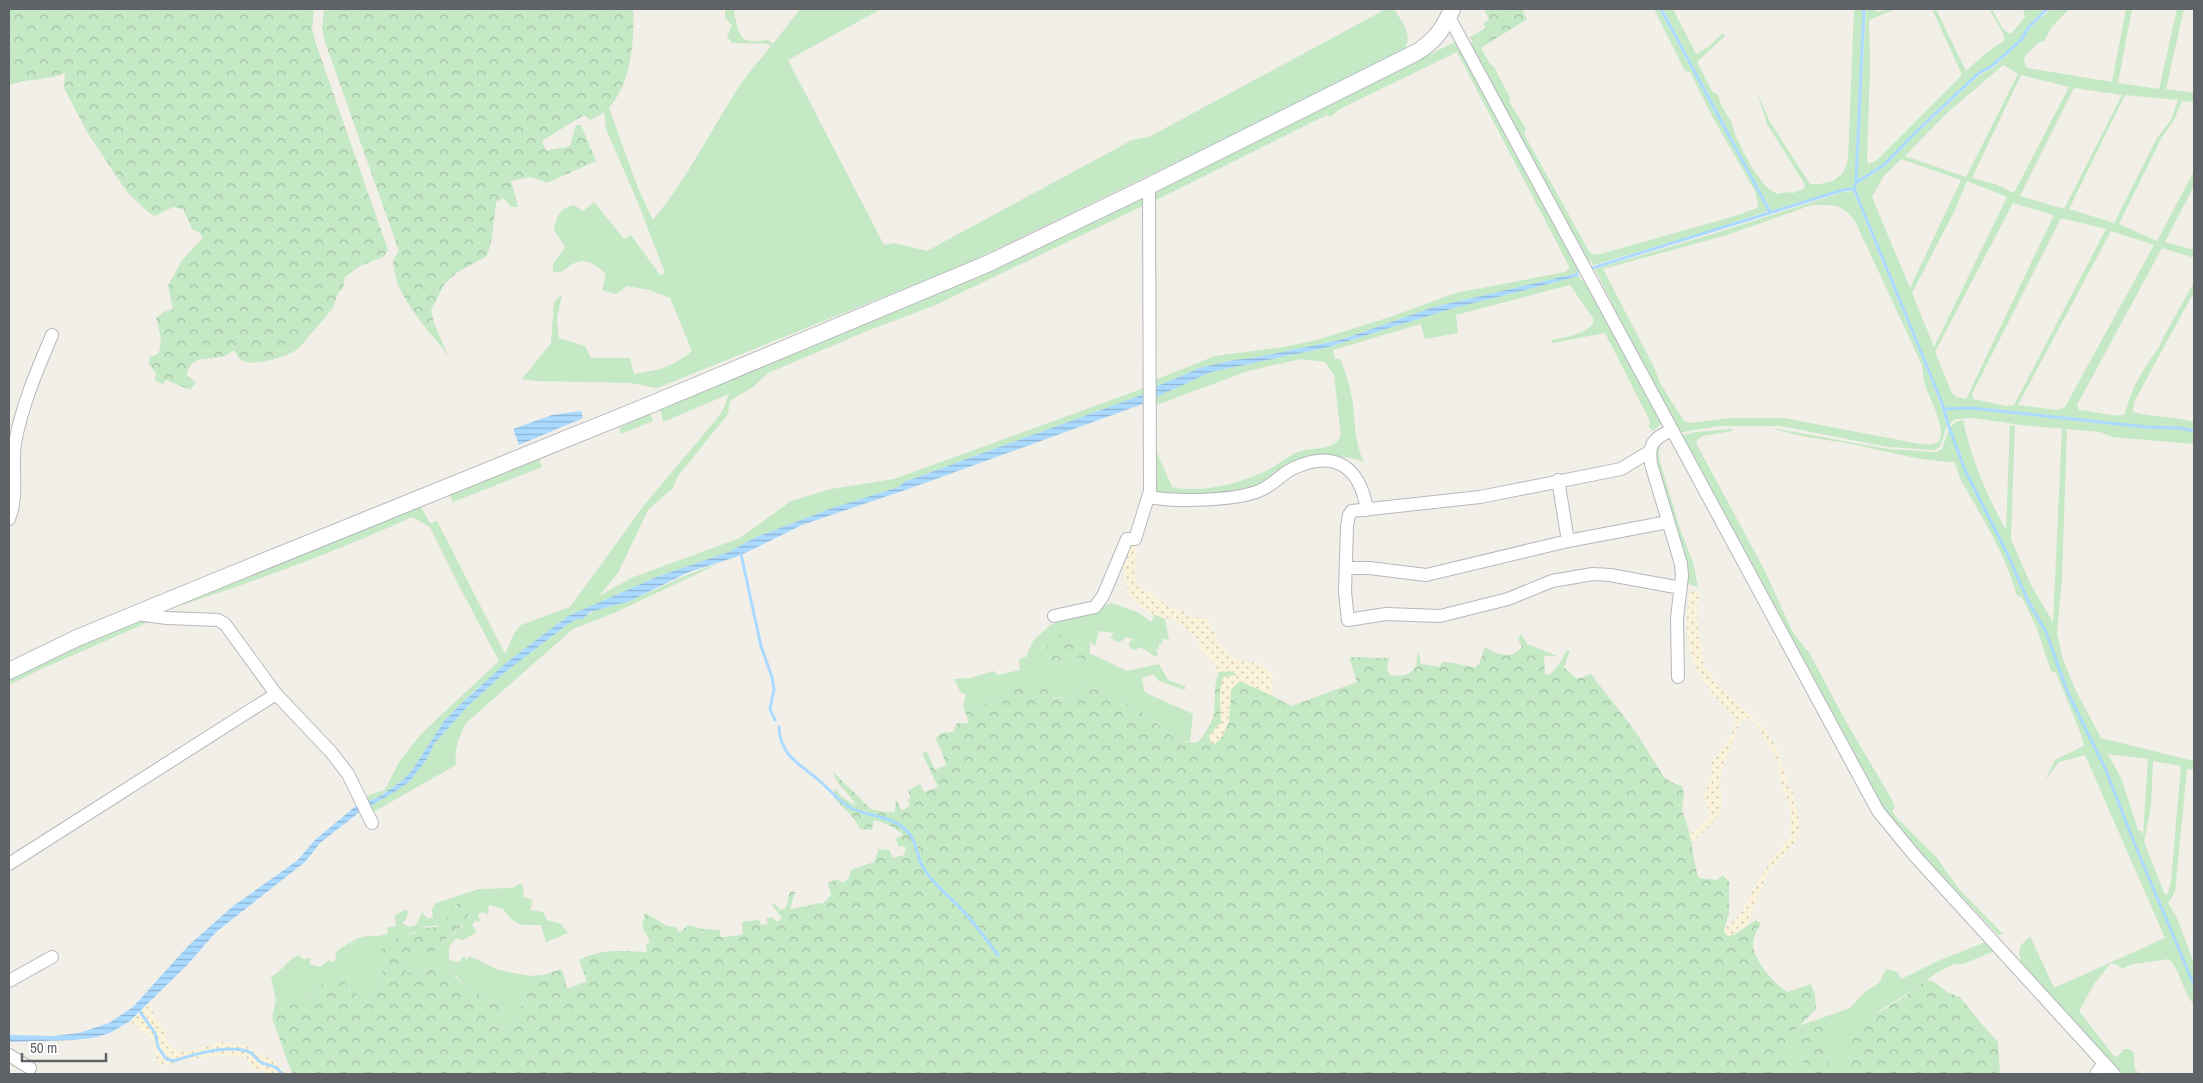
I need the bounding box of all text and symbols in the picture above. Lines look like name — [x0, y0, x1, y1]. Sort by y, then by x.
scale bar — [22, 1030, 106, 1062]
text: 50 m — [30, 1037, 57, 1058]

